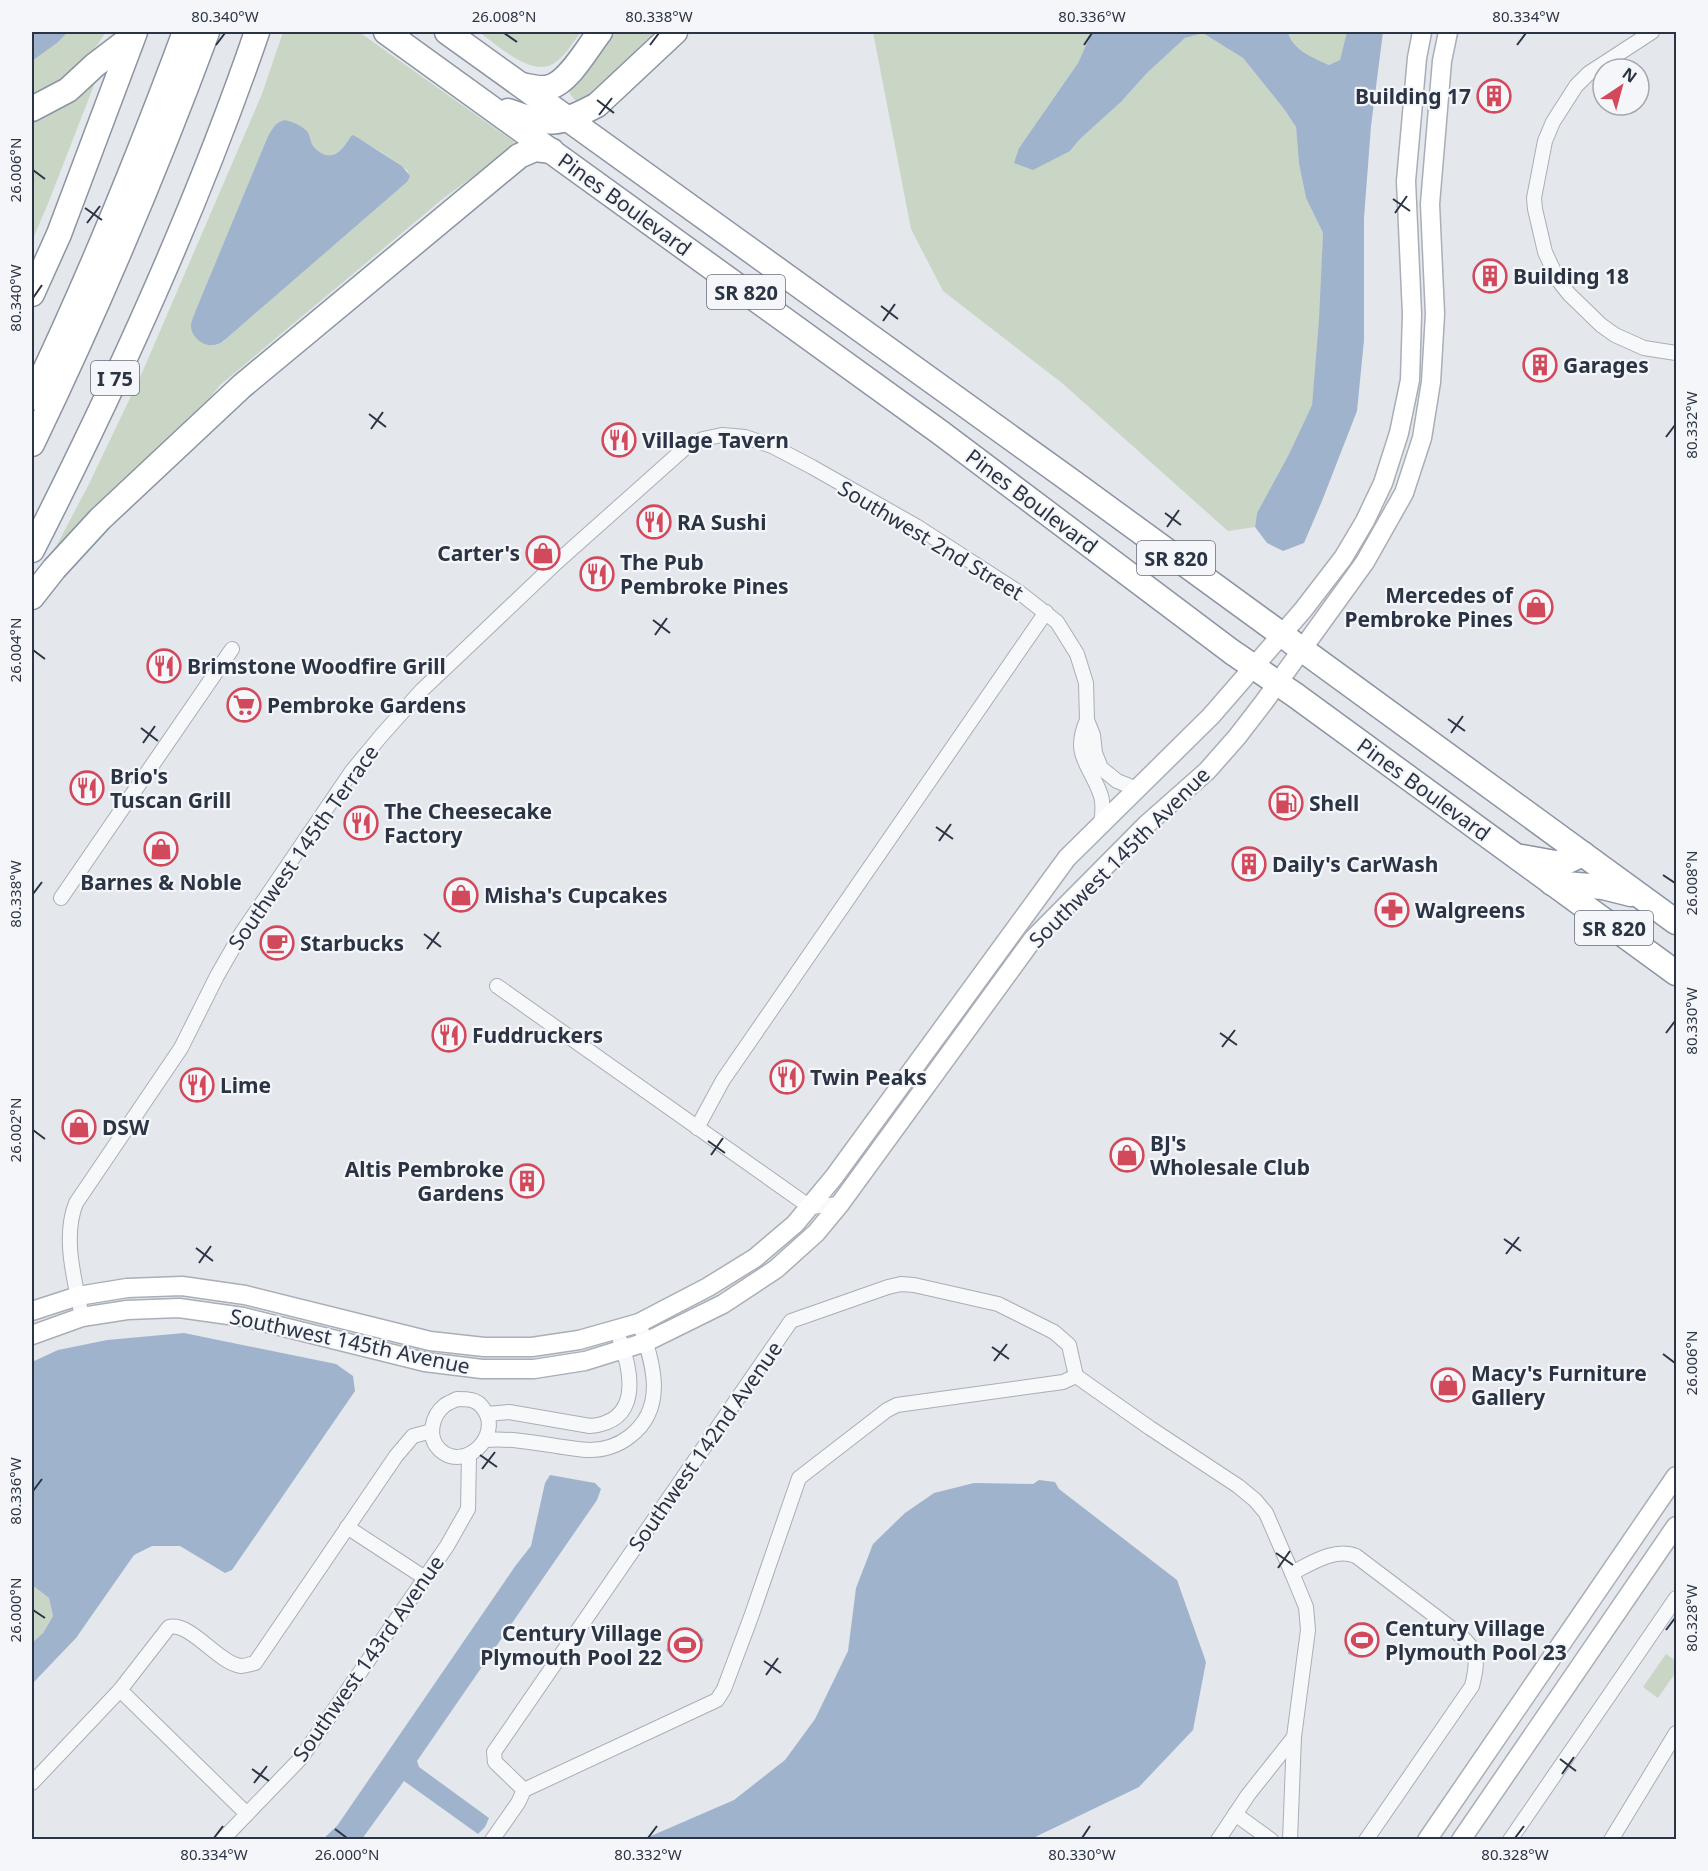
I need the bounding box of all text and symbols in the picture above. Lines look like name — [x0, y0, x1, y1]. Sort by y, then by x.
text: 80.340°W — [191, 6, 259, 26]
text: 26.008°N — [472, 6, 536, 26]
text: 80.338°W — [625, 6, 693, 26]
text: 80.336°W — [1058, 6, 1126, 26]
text: 80.334°W — [1492, 6, 1560, 26]
north arrow — [1591, 57, 1651, 117]
text: N — [1618, 62, 1642, 88]
building icon: Building 17 — [1476, 78, 1512, 114]
place label: Building 17 — [1355, 82, 1471, 110]
text: 26.006°N — [5, 138, 25, 202]
street label: Pines Boulevard — [553, 146, 697, 262]
building icon: Building 18 — [1472, 258, 1508, 294]
place label: Building 18 — [1513, 262, 1629, 290]
text: 80.340°W — [5, 264, 25, 332]
road number: SR 820 — [707, 275, 785, 309]
building icon: Garages — [1522, 347, 1558, 383]
place label: Garages — [1563, 351, 1649, 379]
road number: I 75 — [91, 361, 139, 395]
text: 80.332°W — [1681, 391, 1701, 459]
restaurant icon: Village Tavern — [601, 422, 637, 458]
place label: Village Tavern — [642, 426, 789, 454]
street label: Pines Boulevard — [960, 442, 1104, 560]
street label: Southwest 2nd Street — [833, 474, 1029, 607]
restaurant icon: RA Sushi — [636, 504, 672, 540]
place label: RA Sushi — [677, 508, 766, 536]
shop icon: Carter's — [525, 535, 561, 571]
place label: Carter's — [437, 539, 520, 567]
road number: SR 820 — [1137, 541, 1215, 575]
place label: The Pub Pembroke Pines — [620, 548, 788, 600]
restaurant icon: The Pub Pembroke Pines — [579, 556, 615, 592]
place label: Mercedes of Pembroke Pines — [1345, 581, 1515, 633]
shop icon: Mercedes of Pembroke Pines — [1518, 589, 1554, 625]
text: 26.004°N — [5, 618, 25, 682]
restaurant icon: Brimstone Woodfire Grill — [146, 648, 182, 684]
place label: Brimstone Woodfire Grill — [187, 652, 446, 680]
supermarket icon: Pembroke Gardens — [226, 687, 262, 723]
place label: Pembroke Gardens — [267, 691, 466, 719]
street label: Pines Boulevard — [1352, 731, 1496, 847]
street label: Southwest 145th Terrace — [222, 739, 384, 955]
street label: Southwest 145th Avenue — [1022, 760, 1216, 954]
place label: Brio's Tuscan Grill — [110, 762, 231, 814]
restaurant icon: Brio's Tuscan Grill — [69, 770, 105, 806]
fuel station icon: Shell — [1268, 785, 1304, 821]
place label: Shell — [1309, 789, 1359, 817]
place label: The Cheesecake Factory — [384, 797, 552, 849]
restaurant icon: The Cheesecake Factory — [343, 805, 379, 841]
shop icon: Barnes & Noble — [143, 831, 179, 867]
building icon: Daily's CarWash — [1231, 846, 1267, 882]
place label: Daily's CarWash — [1272, 850, 1438, 878]
text: 26.008°N — [1681, 851, 1701, 915]
text: 80.338°W — [5, 860, 25, 928]
place label: Barnes & Noble — [80, 868, 242, 896]
shop icon: Misha's Cupcakes — [443, 877, 479, 913]
place label: Misha's Cupcakes — [484, 881, 668, 909]
pharmacy icon: Walgreens — [1374, 892, 1410, 928]
place label: Walgreens — [1415, 896, 1525, 924]
road number: SR 820 — [1575, 911, 1653, 945]
cafe icon: Starbucks — [259, 925, 295, 961]
place label: Starbucks — [300, 929, 404, 957]
text: 80.330°W — [1681, 987, 1701, 1055]
restaurant icon: Fuddruckers — [431, 1017, 467, 1053]
place label: Fuddruckers — [472, 1021, 603, 1049]
restaurant icon: Twin Peaks — [769, 1059, 805, 1095]
place label: Twin Peaks — [810, 1063, 927, 1091]
restaurant icon: Lime — [179, 1067, 215, 1103]
place label: Lime — [220, 1071, 271, 1099]
text: 26.002°N — [5, 1098, 25, 1162]
shop icon: DSW — [61, 1109, 97, 1145]
place label: DSW — [102, 1113, 150, 1141]
place label: BJ's Wholesale Club — [1150, 1129, 1310, 1181]
shop icon: BJ's Wholesale Club — [1109, 1137, 1145, 1173]
place label: Altis Pembroke Gardens — [345, 1155, 504, 1207]
building icon: Altis Pembroke Gardens — [509, 1163, 545, 1199]
street label: Southwest 145th Avenue — [227, 1302, 473, 1380]
text: 26.006°N — [1681, 1331, 1701, 1395]
street label: Southwest 142nd Avenue — [622, 1335, 788, 1557]
place label: Macy's Furniture Gallery — [1471, 1359, 1647, 1411]
shop icon: Macy's Furniture Gallery — [1430, 1367, 1466, 1403]
text: 80.336°W — [5, 1457, 25, 1525]
street label: Southwest 143rd Avenue — [286, 1549, 450, 1767]
text: 26.000°N — [5, 1578, 25, 1642]
text: 80.328°W — [1681, 1584, 1701, 1652]
place label: Century Village Plymouth Pool 23 — [1385, 1614, 1567, 1666]
place label: Century Village Plymouth Pool 22 — [480, 1619, 662, 1671]
sports icon: Century Village Plymouth Pool 23 — [1344, 1622, 1380, 1658]
sports icon: Century Village Plymouth Pool 22 — [667, 1627, 703, 1663]
text: 80.334°W — [180, 1844, 248, 1864]
text: 26.000°N — [315, 1844, 379, 1864]
text: 80.332°W — [614, 1844, 682, 1864]
text: 80.330°W — [1048, 1844, 1116, 1864]
text: 80.328°W — [1481, 1844, 1549, 1864]

